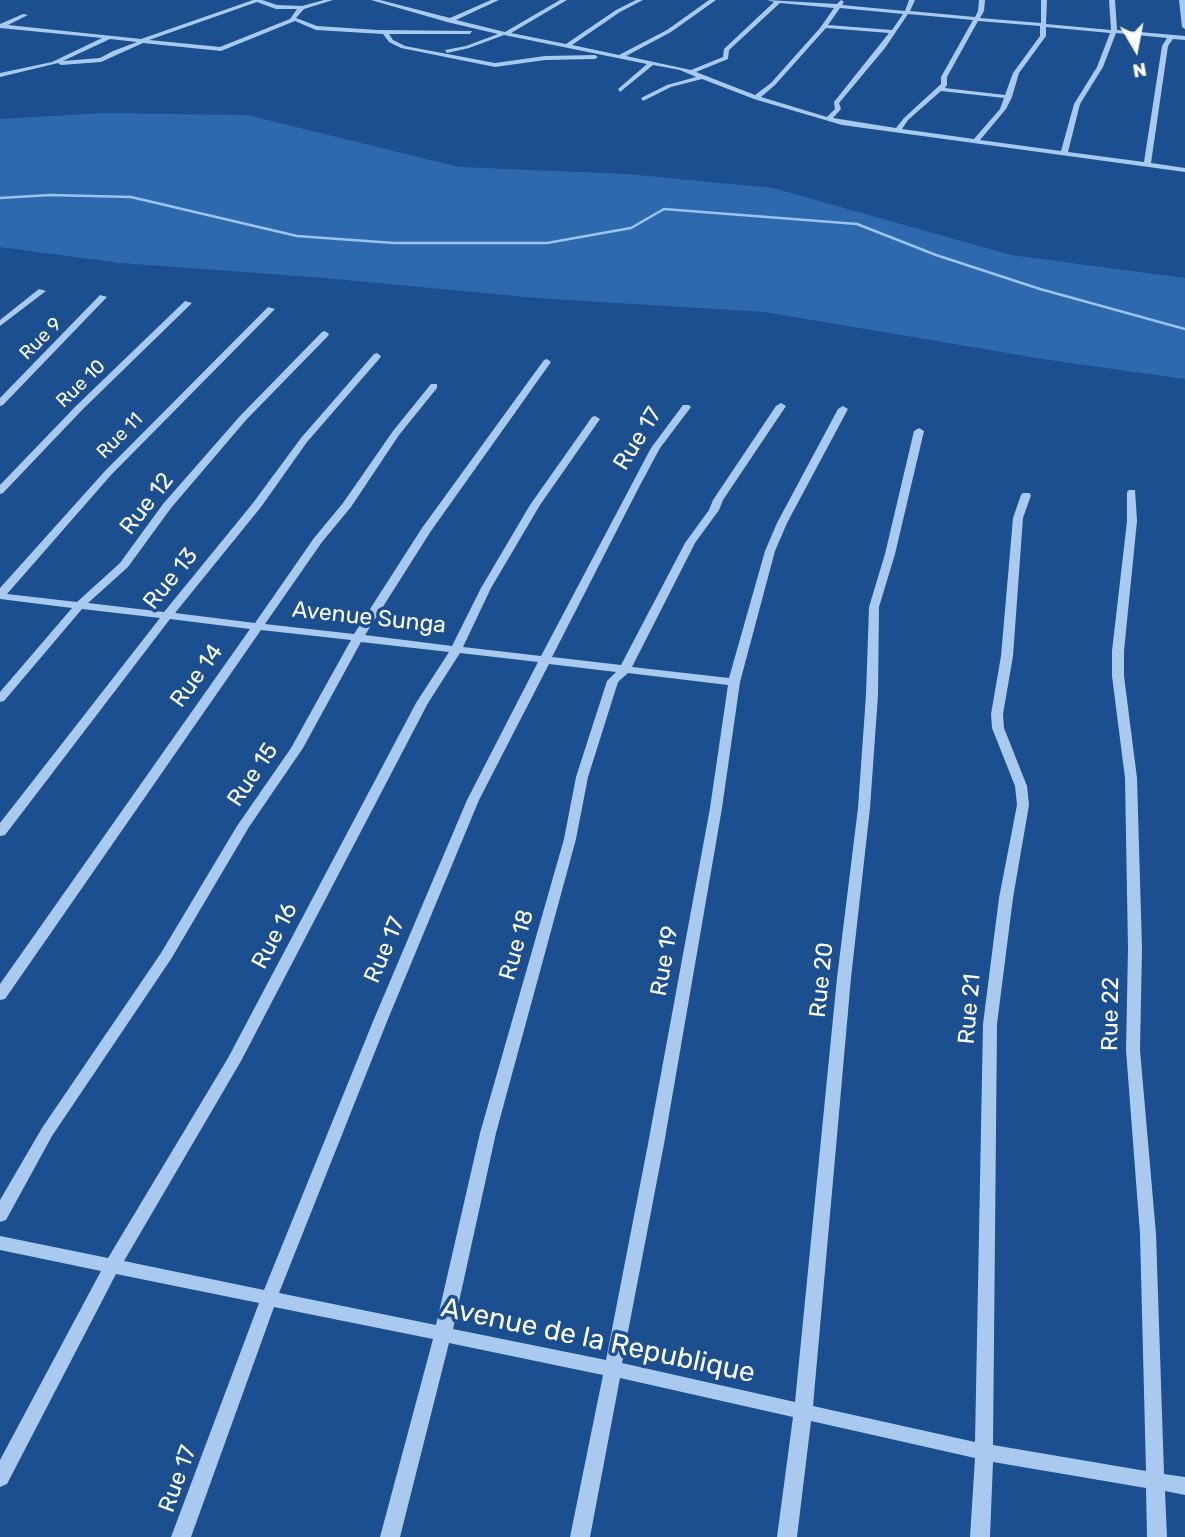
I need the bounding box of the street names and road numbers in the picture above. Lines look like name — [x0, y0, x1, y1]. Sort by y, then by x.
street label: Rue 9 — [15, 313, 67, 365]
street label: Rue 10 — [52, 355, 110, 413]
street label: Rue 17 — [608, 402, 668, 476]
street label: Rue 11 — [92, 408, 148, 464]
street label: Rue 12 — [114, 468, 180, 540]
street label: Rue 13 — [138, 543, 204, 615]
street label: Avenue Sunga — [291, 596, 447, 640]
street label: Rue 14 — [165, 639, 229, 713]
street label: Rue 15 — [222, 738, 284, 812]
street label: Rue 16 — [246, 898, 304, 974]
street label: Rue 18 — [494, 907, 540, 983]
street label: Rue 17 — [359, 913, 411, 987]
street label: Rue 19 — [645, 924, 685, 998]
street label: Rue 20 — [804, 941, 840, 1019]
street label: Rue 21 — [953, 973, 987, 1045]
street label: Rue 22 — [1097, 977, 1125, 1051]
street label: Avenue de la Republique — [438, 1291, 758, 1391]
street label: Rue 17 — [153, 1442, 203, 1516]

